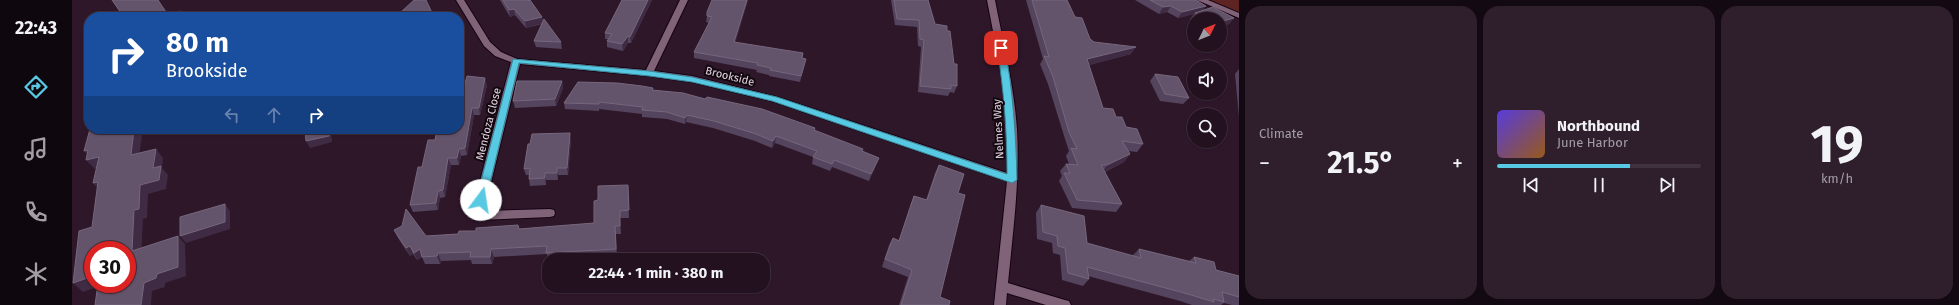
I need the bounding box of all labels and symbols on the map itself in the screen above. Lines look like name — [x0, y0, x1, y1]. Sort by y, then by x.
north arrow — [1187, 12, 1227, 52]
pin — [984, 31, 1018, 65]
street label: Brookside — [704, 64, 756, 89]
street label: Mendoza Close — [473, 87, 504, 162]
street label: Nelmes Way — [990, 98, 1007, 159]
position arrow — [460, 179, 502, 221]
speed limit sign: 30 — [84, 241, 136, 293]

